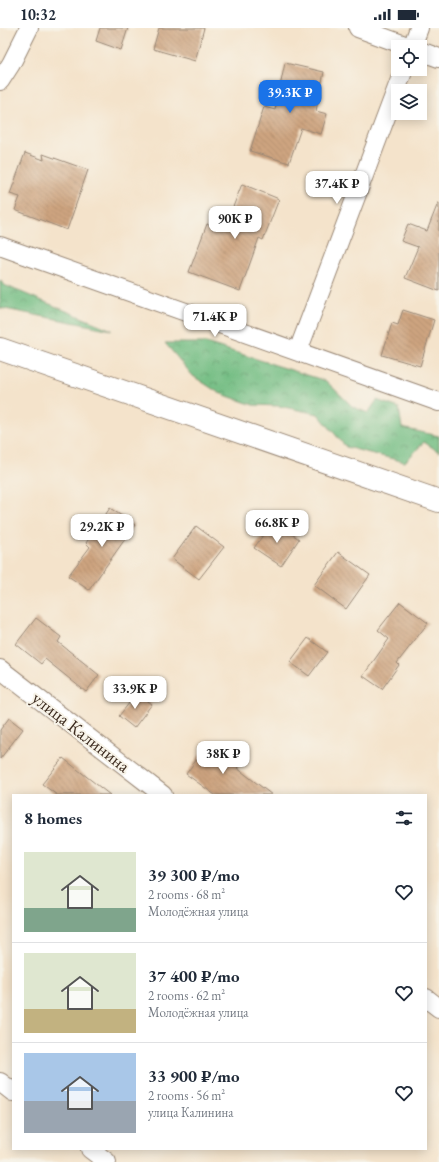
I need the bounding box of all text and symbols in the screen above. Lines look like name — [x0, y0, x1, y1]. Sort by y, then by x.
text: 10:32 — [20, 5, 56, 24]
map controls — [391, 40, 427, 120]
button: locate — [391, 40, 427, 76]
pin: 39.3K ₽ — [253, 80, 327, 114]
text: 39.3K ₽ — [268, 84, 312, 101]
button: layers — [391, 84, 427, 120]
pin: 37.4K ₽ — [300, 171, 374, 205]
text: 37.4K ₽ — [315, 175, 359, 192]
pin: 90K ₽ — [207, 206, 263, 240]
text: 90K ₽ — [218, 210, 252, 227]
pin: 71.4K ₽ — [178, 304, 252, 338]
text: 71.4K ₽ — [193, 308, 237, 325]
pin: 66.8K ₽ — [240, 510, 314, 544]
pin: 29.2K ₽ — [65, 514, 139, 548]
text: 66.8K ₽ — [255, 514, 299, 531]
text: 29.2K ₽ — [80, 518, 124, 535]
pin: 33.9K ₽ — [98, 676, 172, 710]
text: 33.9K ₽ — [113, 680, 157, 697]
street label: улица Калинина — [28, 686, 136, 778]
pin: 38K ₽ — [195, 741, 251, 775]
text: 38K ₽ — [206, 745, 240, 762]
text: 8 homes — [24, 807, 82, 829]
icon: filters — [393, 807, 415, 829]
text: 39 300 ₽/mo — [148, 864, 240, 886]
icon: home — [56, 868, 104, 916]
icon: heart — [393, 881, 415, 903]
text: 2 rooms · 68 m² — [148, 886, 225, 903]
text: Молодёжная улица — [148, 903, 249, 920]
text: 37 400 ₽/mo — [148, 965, 240, 987]
icon: home — [56, 969, 104, 1017]
icon: heart — [393, 982, 415, 1004]
text: 2 rooms · 62 m² — [148, 987, 225, 1004]
text: Молодёжная улица — [148, 1004, 249, 1021]
text: 33 900 ₽/mo — [148, 1065, 240, 1087]
icon: home — [56, 1069, 104, 1117]
icon: heart — [393, 1082, 415, 1104]
text: 2 rooms · 56 m² — [148, 1087, 225, 1104]
text: улица Калинина — [148, 1104, 233, 1121]

